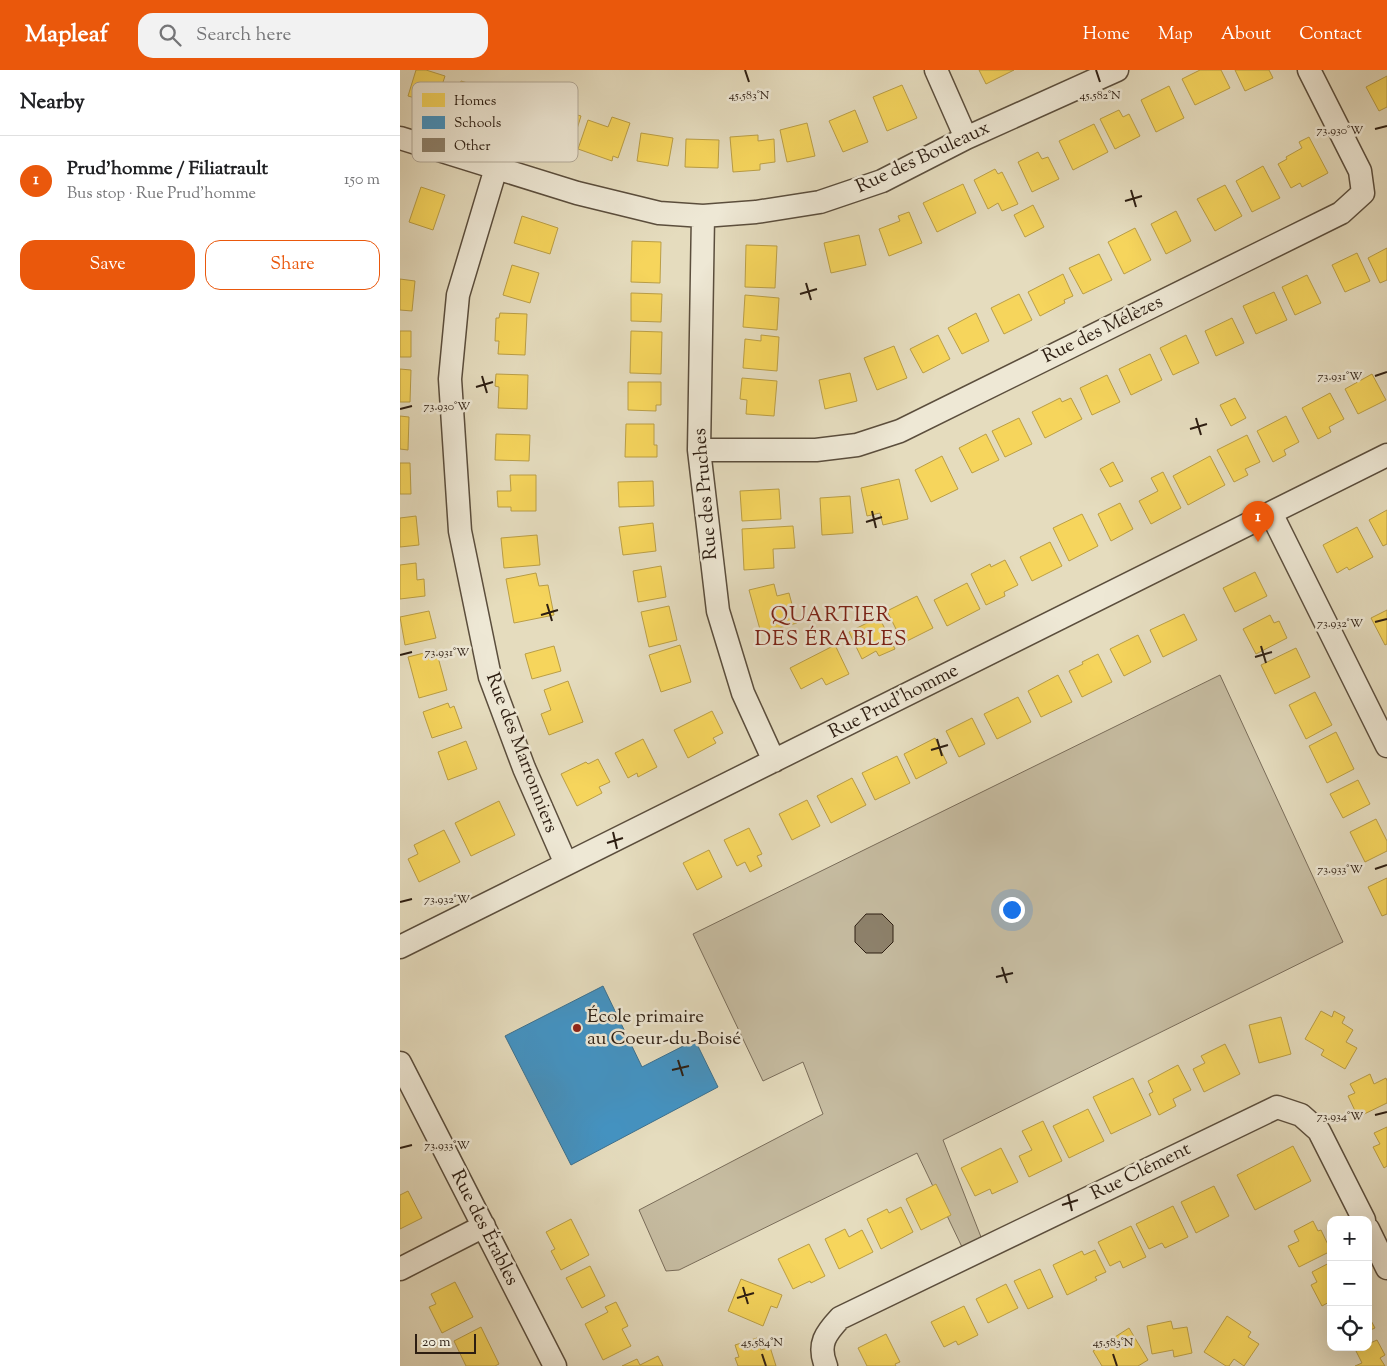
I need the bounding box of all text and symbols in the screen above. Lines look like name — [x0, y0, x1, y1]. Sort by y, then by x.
search box — [138, 13, 488, 58]
text: Mapleaf — [25, 18, 108, 52]
icon: search — [156, 21, 184, 49]
text: Search here — [196, 22, 291, 49]
text: Home — [1083, 22, 1130, 48]
text: Map — [1158, 22, 1193, 48]
text: About — [1221, 22, 1271, 48]
text: Contact — [1299, 22, 1362, 48]
legend — [412, 82, 578, 162]
text: 45.583°N — [729, 87, 770, 105]
text: 45.582°N — [1079, 87, 1121, 105]
text: Nearby — [20, 88, 85, 118]
text: Homes — [454, 92, 496, 112]
text: Schools — [454, 114, 501, 134]
street label: Rue des Bouleaux — [852, 115, 994, 201]
text: 73.930°W — [1317, 122, 1364, 140]
text: Other — [454, 137, 491, 157]
text: Prud'homme / Filiatrault — [67, 156, 268, 183]
text: 1 — [33, 169, 39, 192]
text: 150 m — [344, 169, 380, 192]
text: Bus stop · Rue Prud'homme — [67, 183, 256, 206]
button: Save — [20, 240, 195, 290]
button: Share — [205, 240, 380, 290]
street label: Rue des Mélèzes — [1038, 289, 1168, 371]
text: 73.931°W — [1318, 368, 1363, 386]
text: 73.930°W — [424, 398, 471, 416]
street label: Rue des Pruches — [687, 427, 725, 561]
pin: 1 — [1242, 501, 1274, 542]
district label: QUARTIER DES ÉRABLES — [754, 601, 908, 655]
text: 73.932°W — [1317, 615, 1364, 633]
text: 73.931°W — [425, 644, 470, 662]
street label: Rue Prud'homme — [824, 658, 964, 746]
street label: Rue des Marronniers — [478, 669, 564, 837]
text: 73.933°W — [1317, 861, 1363, 879]
text: 73.932°W — [424, 891, 471, 909]
your location — [999, 897, 1025, 923]
place label: École primaire au Coeur‑du‑Boisé — [587, 1004, 741, 1053]
marker: École primaire au Coeur‑du‑Boisé — [571, 1022, 583, 1034]
text: 73.934°W — [1317, 1108, 1364, 1126]
street label: Rue Clément — [1086, 1136, 1196, 1208]
text: 73.933°W — [424, 1137, 470, 1155]
street label: Rue des Érables — [443, 1165, 525, 1291]
map controls — [1327, 1216, 1372, 1351]
button: + — [1327, 1216, 1372, 1261]
button: − — [1327, 1261, 1372, 1306]
button: locate — [1327, 1306, 1372, 1351]
scale bar — [415, 1331, 476, 1354]
text: 20 m — [422, 1333, 451, 1353]
text: 45.584°N — [741, 1334, 783, 1352]
text: 45.583°N — [1093, 1334, 1134, 1352]

